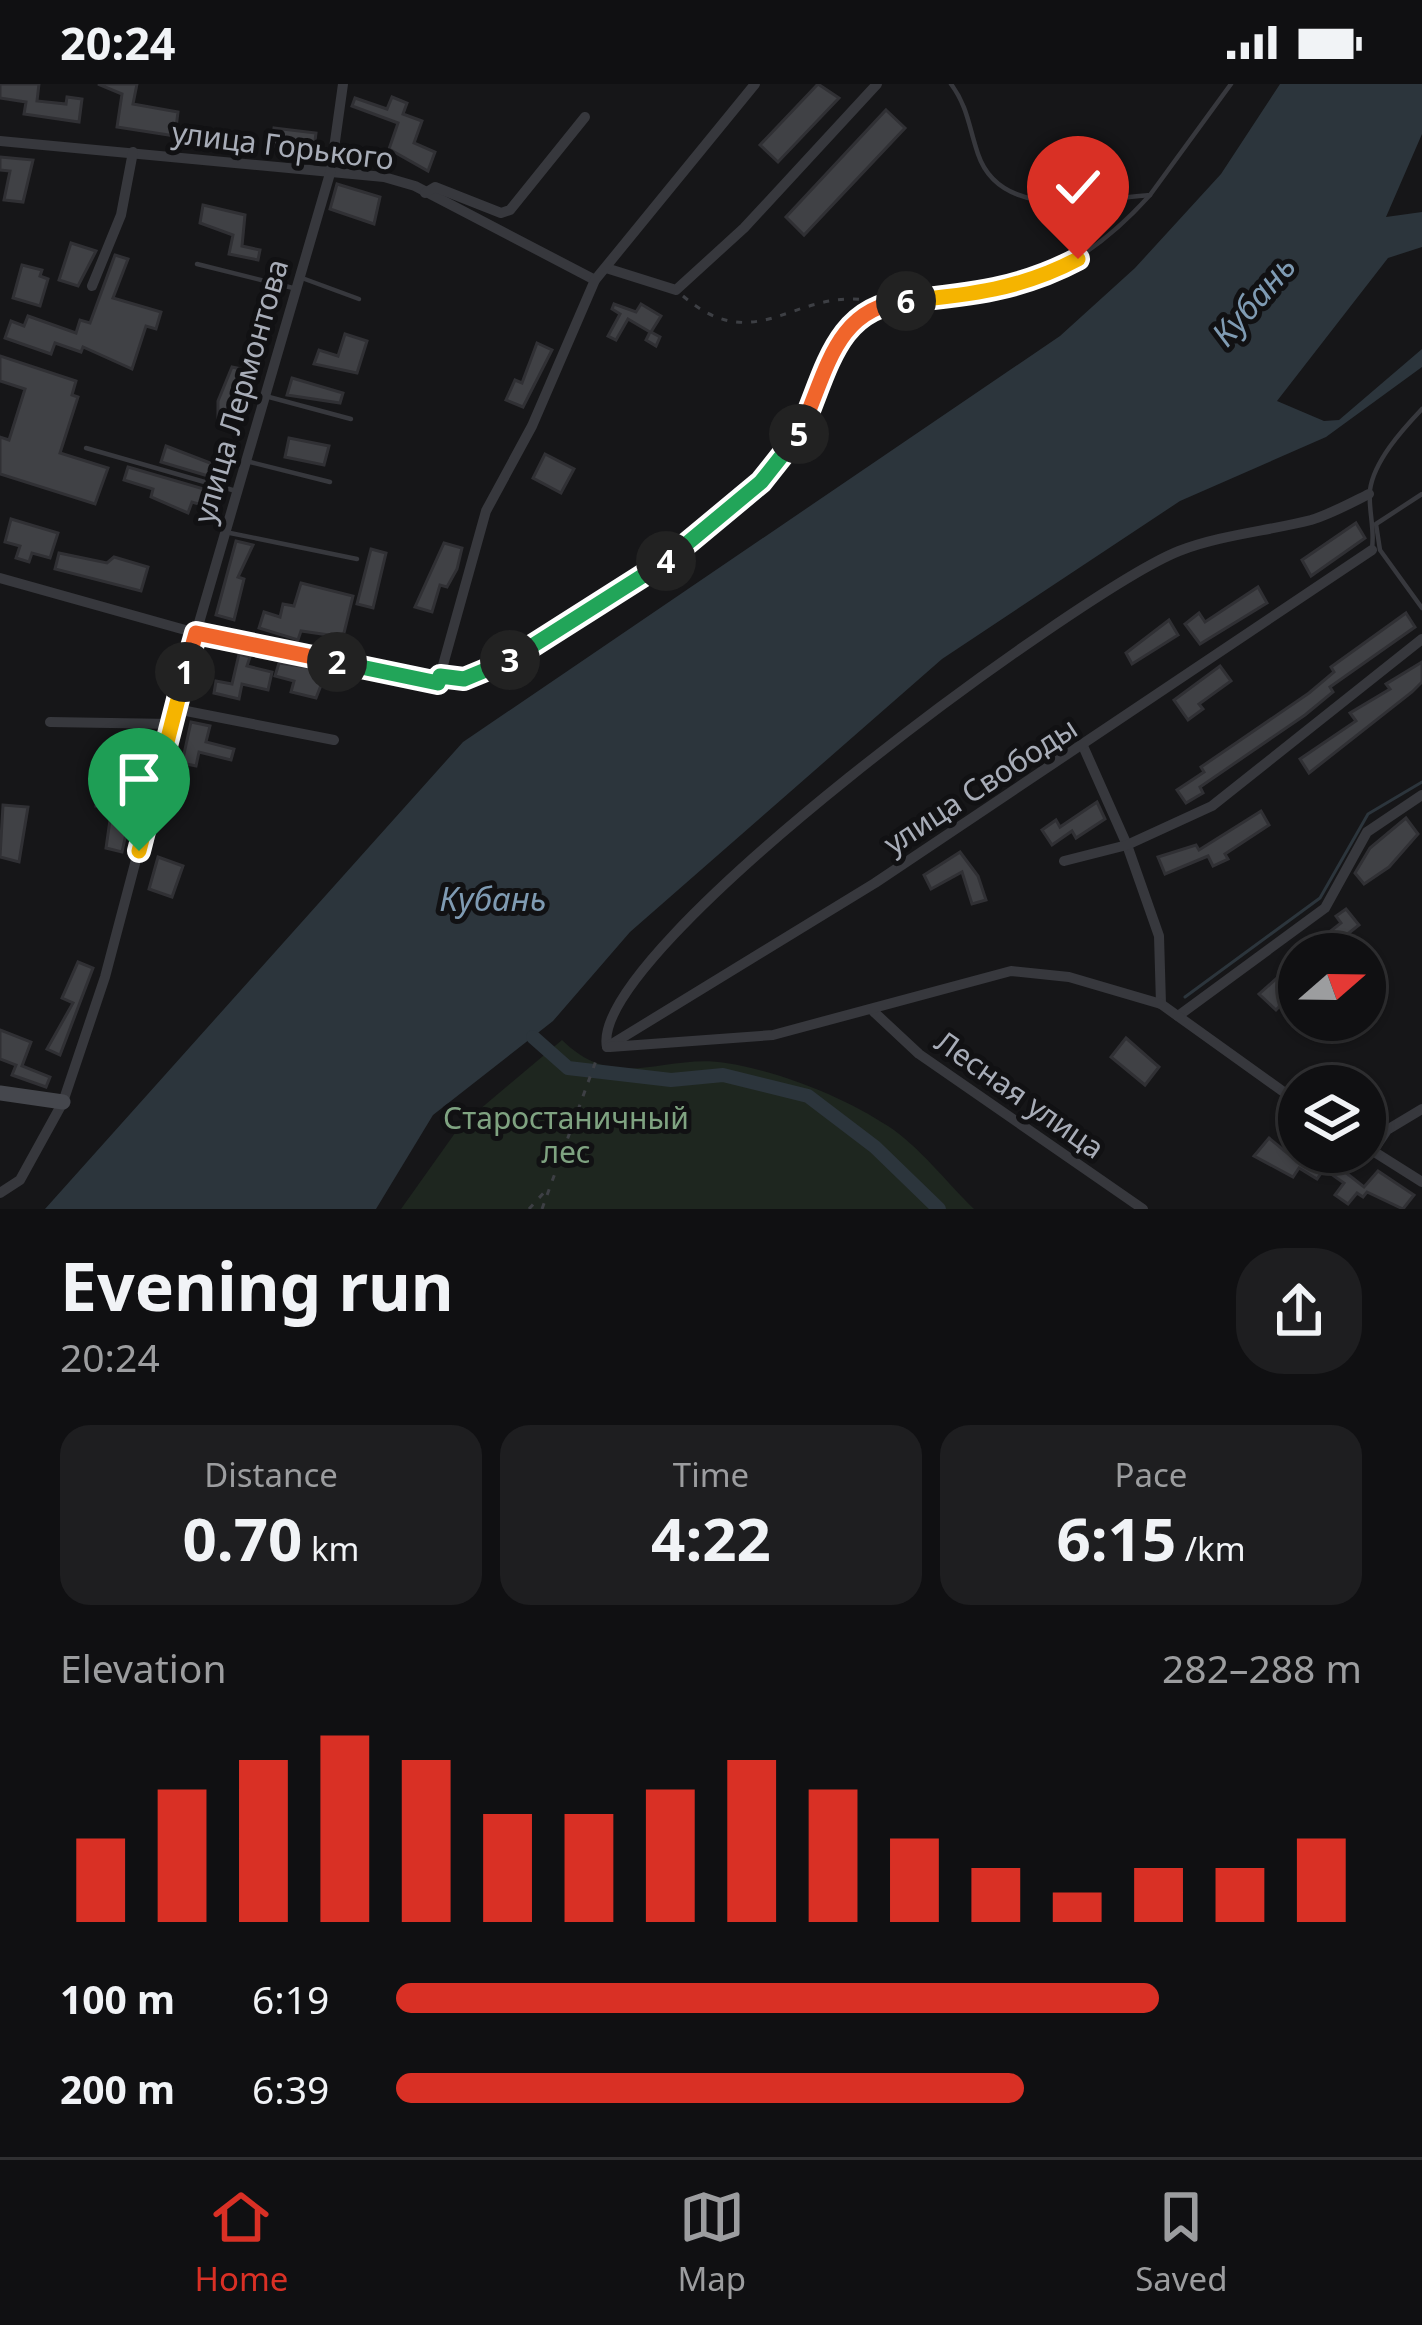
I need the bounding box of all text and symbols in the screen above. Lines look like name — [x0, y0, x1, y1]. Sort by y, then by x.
text: 20:24 — [60, 12, 176, 73]
street label: улица Горького — [170, 111, 396, 179]
pin — [1027, 136, 1129, 259]
icon: check — [1045, 154, 1111, 220]
water label: Кубань — [1201, 245, 1305, 355]
street label: улица Лермонтова — [183, 254, 297, 528]
pin: 6 — [876, 271, 936, 331]
text: 6 — [897, 278, 915, 323]
pin: 5 — [769, 404, 829, 464]
text: 5 — [790, 411, 808, 456]
pin: 4 — [636, 531, 696, 591]
text: 4 — [657, 538, 675, 583]
pin: 3 — [480, 630, 540, 690]
pin: 2 — [307, 632, 367, 692]
text: 3 — [501, 637, 519, 682]
text: 2 — [328, 639, 346, 684]
pin: 1 — [155, 642, 215, 702]
text: 1 — [176, 649, 194, 694]
street label: улица Свободы — [875, 707, 1085, 863]
pin — [88, 728, 190, 851]
icon: arrive — [106, 746, 172, 812]
water label: Кубань — [439, 876, 547, 921]
north arrow — [1278, 933, 1386, 1041]
map controls — [1278, 933, 1386, 1173]
street label: Лесная улица — [927, 1021, 1113, 1167]
button: layers — [1278, 1065, 1386, 1173]
park label: Старостаничный лес — [443, 1097, 689, 1172]
text: Evening run — [60, 1240, 454, 1330]
button: share — [1236, 1248, 1362, 1374]
text: 20:24 — [60, 1330, 160, 1383]
text: Distance — [204, 1452, 338, 1497]
text: Time — [673, 1452, 749, 1497]
text: Pace — [1115, 1452, 1187, 1497]
text: 0.70 — [183, 1497, 302, 1579]
text: 4:22 — [651, 1497, 771, 1579]
text: 6:15 — [1056, 1497, 1176, 1579]
text: km — [302, 1526, 359, 1571]
text: /km — [1176, 1526, 1246, 1571]
text: Elevation — [60, 1641, 227, 1694]
text: 282–288 m — [1162, 1641, 1362, 1694]
text: 100 m — [60, 1972, 175, 2025]
text: 6:19 — [252, 1972, 329, 2025]
text: 200 m — [60, 2062, 175, 2115]
text: 6:39 — [252, 2062, 329, 2115]
tab: Home — [195, 2184, 288, 2301]
tab: Map — [677, 2184, 746, 2301]
tab: Saved — [1135, 2184, 1227, 2301]

